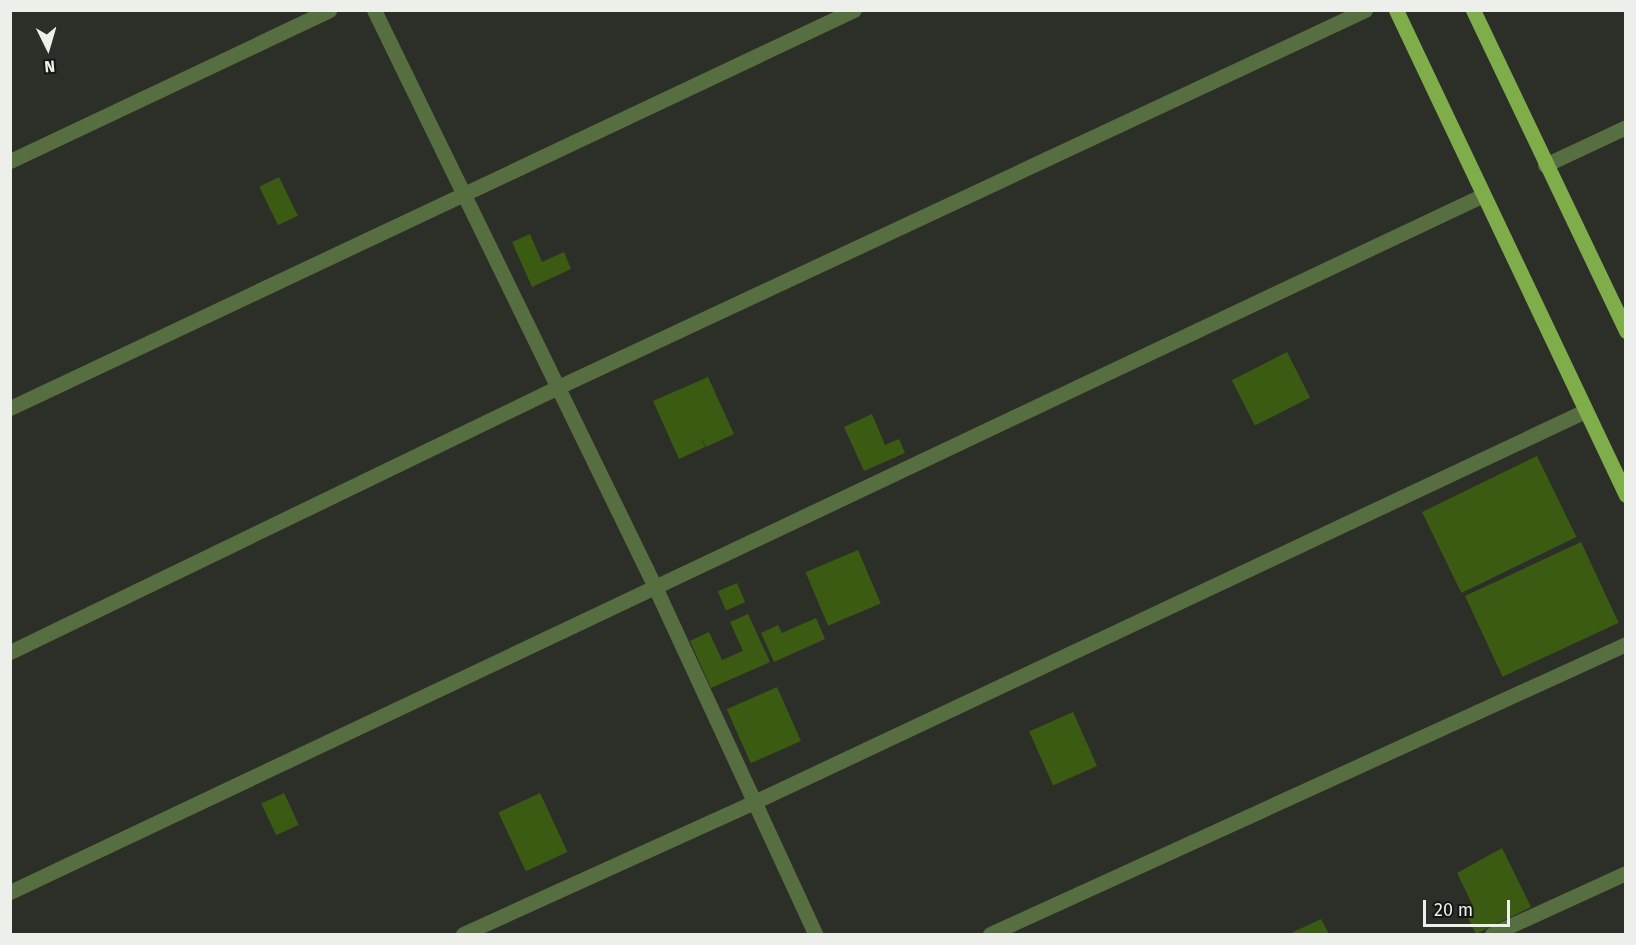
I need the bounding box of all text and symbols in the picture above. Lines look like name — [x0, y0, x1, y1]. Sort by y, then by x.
north arrow — [18, 18, 78, 78]
text: N — [44, 57, 56, 76]
scale bar — [1426, 888, 1513, 926]
text: 20 m — [1434, 899, 1473, 921]

